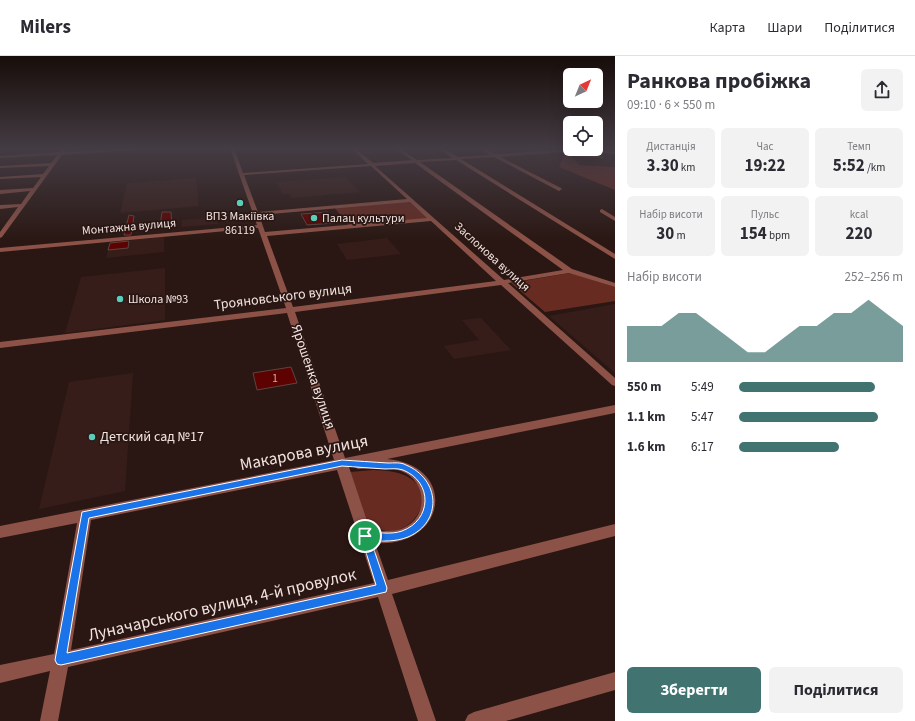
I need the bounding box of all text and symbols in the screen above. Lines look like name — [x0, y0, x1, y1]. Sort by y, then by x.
text: Milers — [20, 14, 71, 41]
text: Карта — [709, 18, 745, 38]
text: Шари — [767, 18, 802, 38]
text: Поділитися — [824, 18, 895, 38]
text: Ранкова пробіжка — [627, 65, 811, 97]
north arrow — [563, 68, 603, 108]
map controls — [563, 68, 603, 156]
button: share — [861, 69, 903, 111]
text: 09:10 · 6 × 550 m — [627, 96, 715, 114]
button: locate — [563, 116, 603, 156]
text: Дистанція — [646, 139, 696, 154]
text: Час — [756, 139, 774, 154]
text: Темп — [847, 139, 871, 154]
text: 3.30 — [647, 154, 679, 178]
text: 19:22 — [744, 154, 786, 178]
text: 5:52 — [833, 154, 865, 178]
text: km — [679, 160, 695, 175]
text: /km — [865, 160, 885, 175]
marker: ВПЗ Макіївка 86119 — [235, 198, 245, 208]
text: Набір висоти — [639, 207, 703, 222]
text: Пульс — [751, 207, 779, 222]
text: kcal — [850, 207, 868, 222]
place label: ВПЗ Макіївка 86119 — [206, 208, 274, 239]
place label: Палац культури — [322, 210, 405, 227]
marker: Палац культури — [309, 213, 319, 223]
street label: Монтажна вулиця — [81, 214, 177, 240]
street label: Заслонова вулиця — [450, 218, 534, 296]
text: 30 — [656, 222, 674, 246]
text: 154 — [740, 222, 767, 246]
text: 220 — [846, 222, 872, 246]
text: m — [674, 228, 686, 243]
text: bpm — [767, 228, 790, 243]
text: Набір висоти — [627, 268, 702, 286]
text: 252–256 m — [845, 268, 903, 286]
street label: Трояновського вулиця — [213, 279, 353, 315]
place label: Школа №93 — [128, 291, 188, 308]
marker: Школа №93 — [115, 294, 125, 304]
street label: Ярошенка вулиця — [286, 322, 340, 432]
house number: 1 — [272, 370, 278, 387]
text: 550 m — [627, 378, 661, 396]
text: 5:49 — [691, 378, 714, 396]
text: 1.1 km — [627, 408, 666, 426]
text: 5:47 — [691, 408, 714, 426]
place label: Детский сад №17 — [100, 427, 204, 447]
street label: Макарова вулиця — [238, 429, 370, 477]
marker: Детский сад №17 — [87, 432, 97, 442]
text: 1.6 km — [627, 438, 666, 456]
text: 6:17 — [691, 438, 714, 456]
pin — [348, 519, 382, 553]
icon: arrive — [354, 525, 376, 547]
street label: Луначарського вулиця, 4-й провулок — [86, 562, 359, 648]
button: Зберегти — [627, 667, 761, 713]
button: Поділитися — [769, 667, 903, 713]

